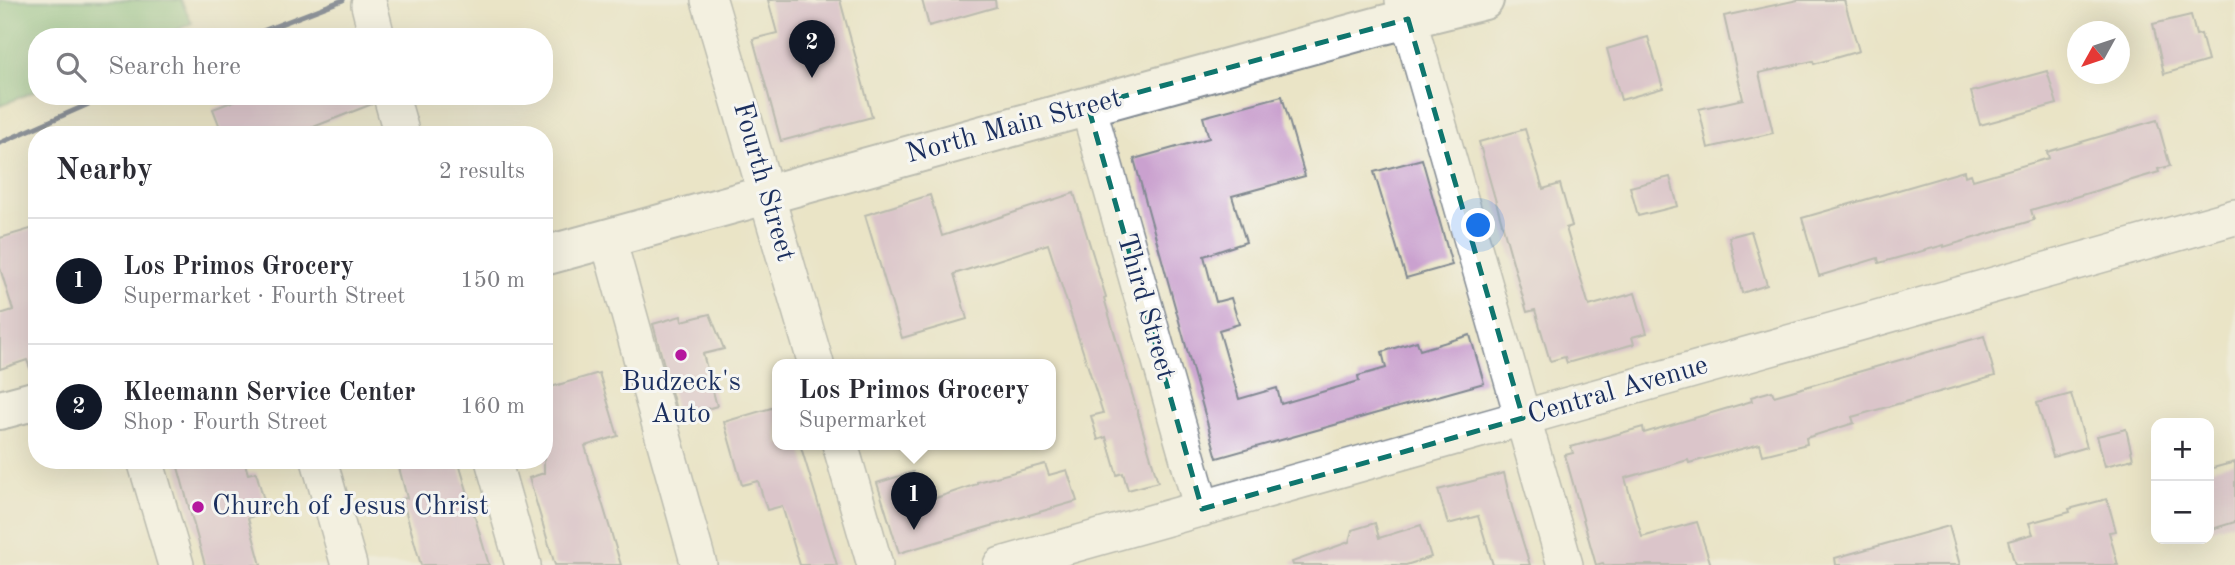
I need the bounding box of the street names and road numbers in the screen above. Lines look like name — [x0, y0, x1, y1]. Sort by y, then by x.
street label: North Main Street — [903, 85, 1125, 169]
street label: Fourth Street — [727, 99, 799, 265]
street label: Third Street — [1111, 231, 1179, 383]
street label: Central Avenue — [1525, 352, 1711, 430]

